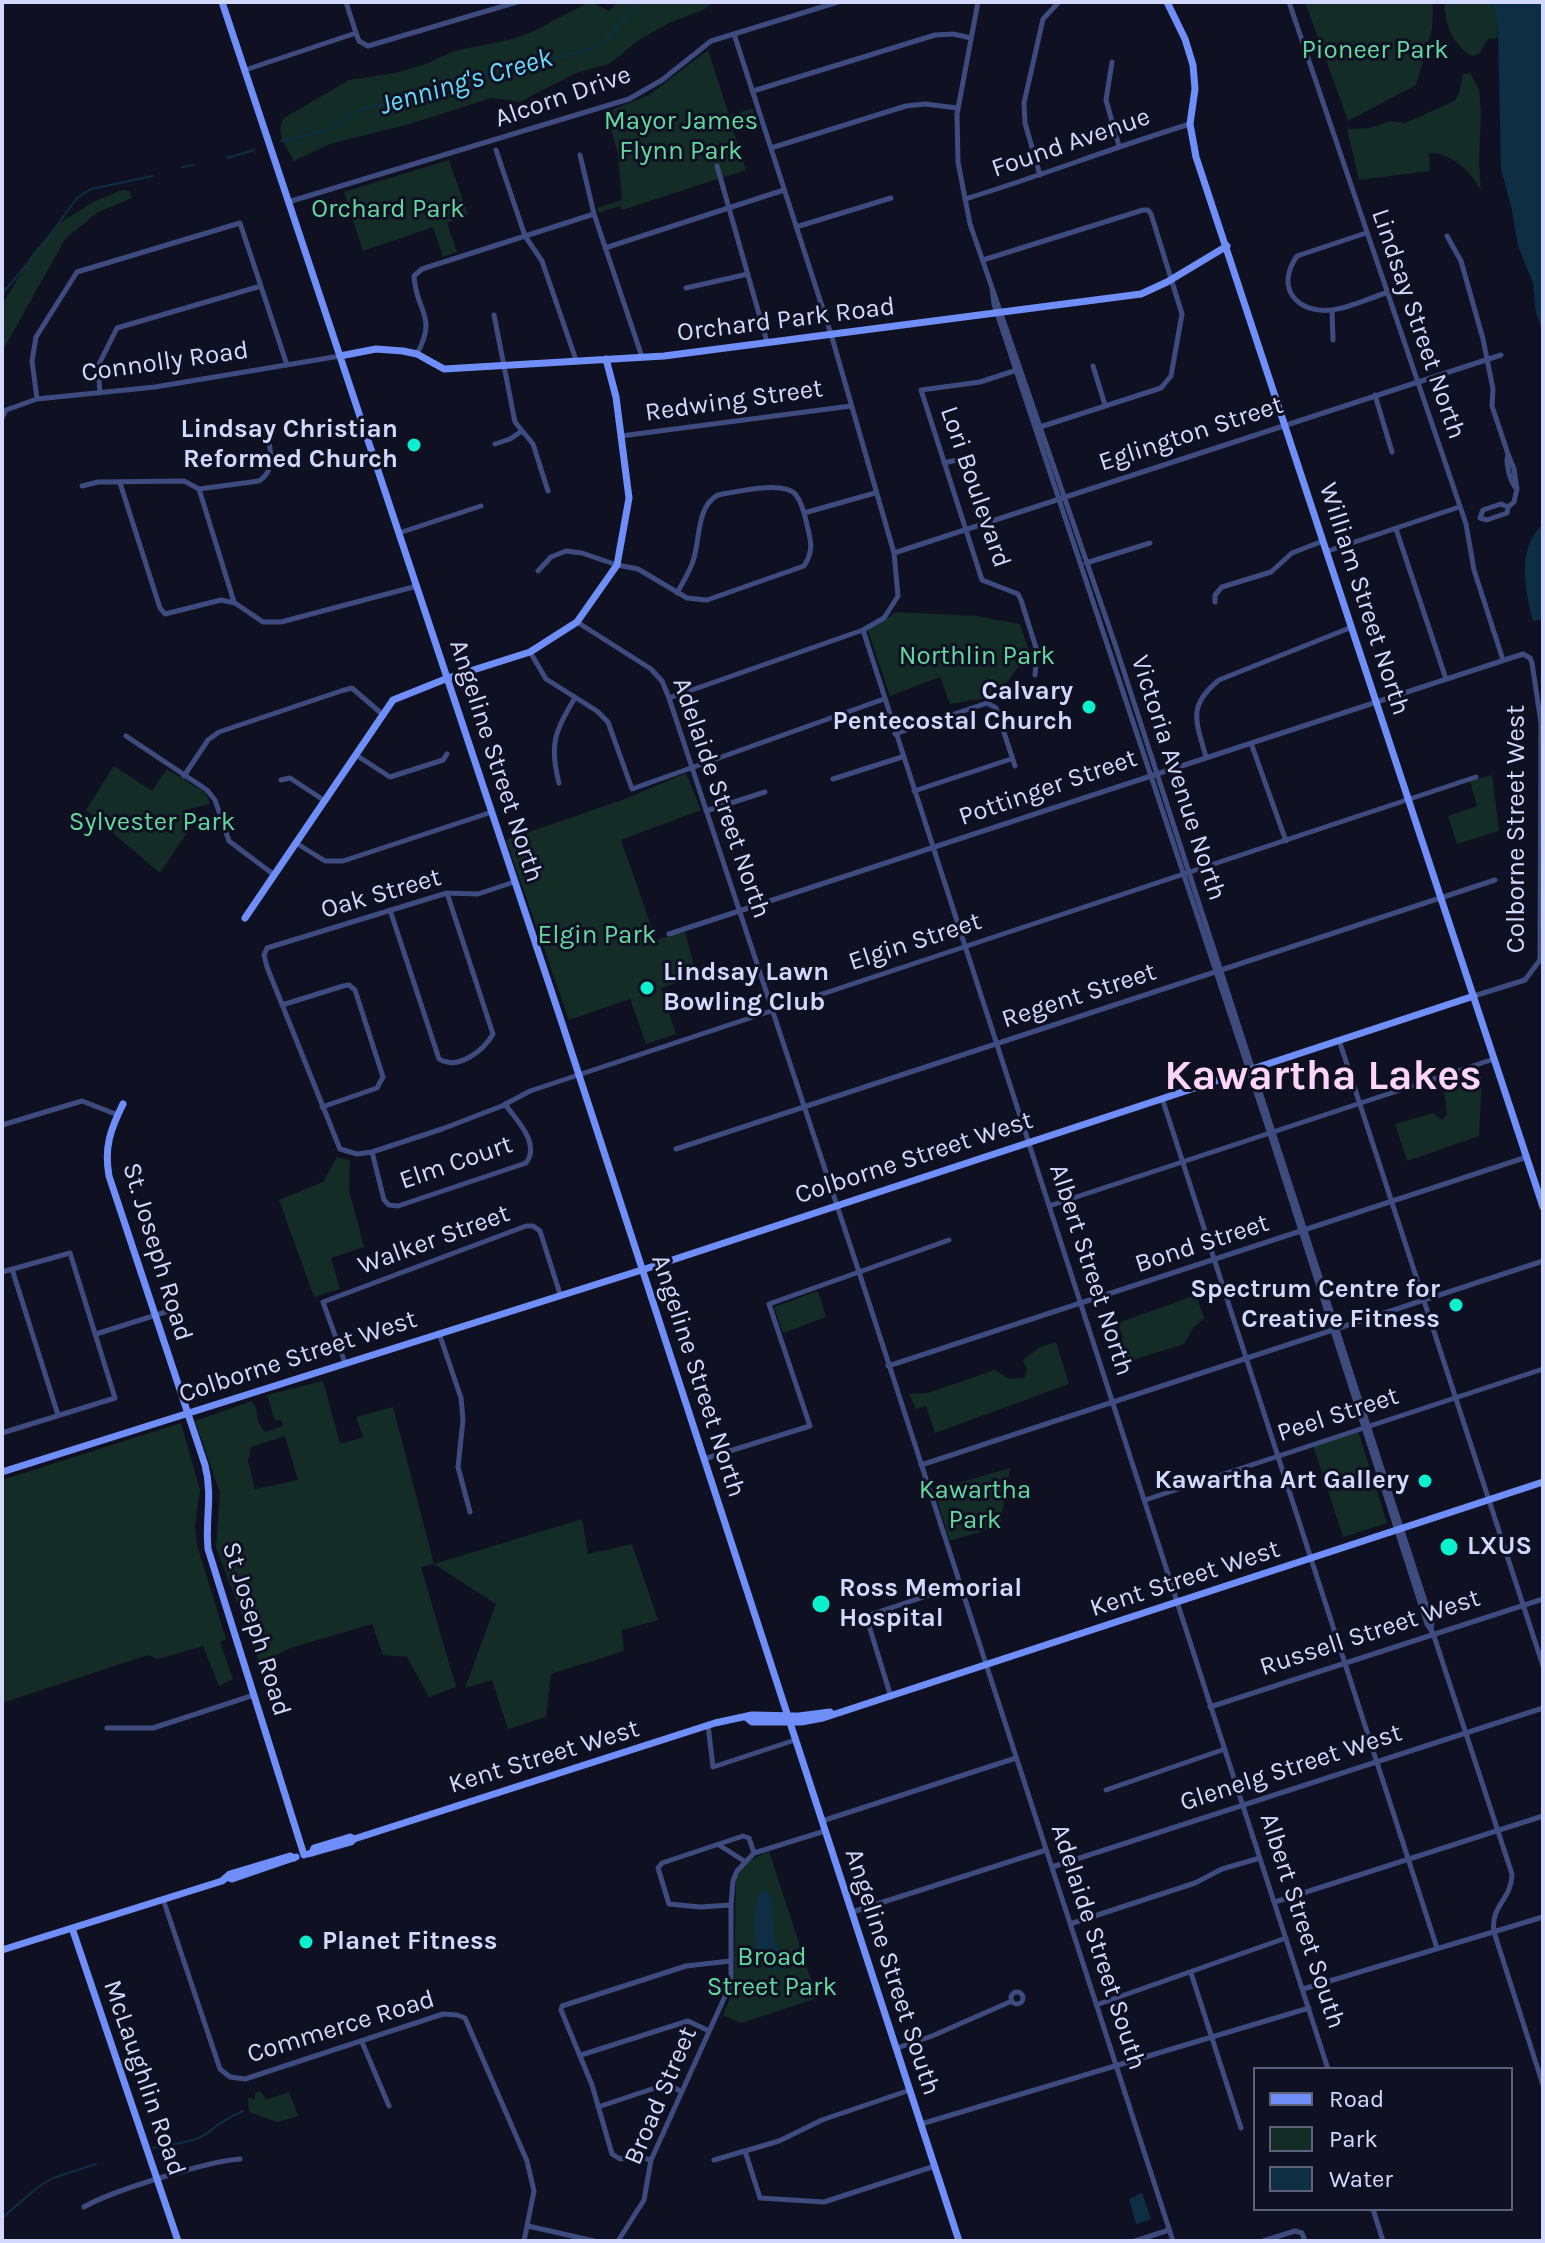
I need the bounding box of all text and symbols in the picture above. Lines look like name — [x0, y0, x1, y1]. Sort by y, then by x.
park label: Pioneer Park — [1301, 35, 1449, 67]
water label: Jenning's Creek — [376, 41, 556, 123]
street label: Alcorn Drive — [491, 59, 635, 135]
street label: Found Avenue — [988, 101, 1154, 185]
park label: Mayor James Flynn Park — [604, 106, 758, 168]
park label: Orchard Park — [311, 194, 465, 226]
street label: Lindsay Street North — [1364, 205, 1472, 443]
street label: Orchard Park Road — [675, 291, 897, 349]
street label: Connolly Road — [79, 335, 251, 389]
street label: Redwing Street — [643, 373, 825, 429]
street label: Eglington Street — [1095, 390, 1287, 478]
street label: Lori Boulevard — [933, 402, 1017, 572]
place label: Lindsay Christian Reformed Church — [181, 414, 398, 476]
marker: Lindsay Christian Reformed Church — [405, 436, 423, 454]
street label: William Street North — [1312, 479, 1416, 719]
street label: Angeline Street North — [442, 636, 550, 886]
park label: Northlin Park — [899, 641, 1055, 673]
street label: Victoria Avenue North — [1124, 651, 1232, 905]
street label: Adelaide Street North — [665, 674, 777, 922]
place label: Calvary Pentecostal Church — [833, 676, 1073, 738]
marker: Calvary Pentecostal Church — [1080, 698, 1098, 716]
street label: Colborne Street West — [1501, 705, 1533, 953]
street label: Pottinger Street — [955, 743, 1141, 833]
park label: Sylvester Park — [69, 807, 235, 839]
street label: Oak Street — [317, 862, 445, 926]
street label: Elgin Street — [845, 906, 985, 978]
park label: Elgin Park — [538, 920, 656, 952]
street label: Regent Street — [998, 956, 1160, 1036]
place label: Lindsay Lawn Bowling Club — [663, 957, 829, 1018]
marker: Lindsay Lawn Bowling Club — [638, 979, 656, 997]
district label: Kawartha Lakes — [1164, 1052, 1482, 1102]
street label: Colborne Street West — [791, 1105, 1037, 1211]
street label: Elm Court — [395, 1129, 517, 1197]
street label: St. Joseph Road — [115, 1159, 199, 1345]
street label: Albert Street North — [1042, 1160, 1140, 1380]
street label: Walker Street — [354, 1198, 514, 1282]
street label: Bond Street — [1131, 1208, 1273, 1280]
street label: Angeline Street North — [644, 1251, 752, 1501]
place label: Spectrum Centre for Creative Fitness — [1190, 1274, 1440, 1336]
marker: Spectrum Centre for Creative Fitness — [1447, 1296, 1465, 1314]
street label: Colborne Street West — [175, 1304, 421, 1410]
street label: Peel Street — [1273, 1381, 1403, 1449]
place label: Kawartha Art Gallery — [1154, 1465, 1409, 1497]
marker: Kawartha Art Gallery — [1416, 1472, 1434, 1490]
park label: Kawartha Park — [919, 1475, 1031, 1536]
place label: LXUS — [1467, 1531, 1532, 1563]
street label: Kent Street West — [1086, 1534, 1284, 1624]
marker: LXUS — [1438, 1536, 1460, 1558]
street label: St Joseph Road — [215, 1538, 297, 1720]
place label: Ross Memorial Hospital — [839, 1573, 1022, 1634]
street label: Russell Street West — [1256, 1583, 1484, 1683]
marker: Ross Memorial Hospital — [810, 1593, 832, 1615]
street label: Kent Street West — [445, 1713, 643, 1801]
street label: Glenelg Street West — [1176, 1717, 1406, 1819]
street label: Albert Street South — [1252, 1809, 1352, 2033]
street label: Adelaide Street South — [1044, 1820, 1152, 2074]
street label: Angeline Street South — [837, 1845, 947, 2099]
place label: Planet Fitness — [322, 1926, 497, 1958]
marker: Planet Fitness — [297, 1933, 315, 1951]
park label: Broad Street Park — [707, 1942, 837, 2004]
street label: McLaughlin Road — [96, 1976, 192, 2180]
street label: Commerce Road — [244, 1984, 438, 2070]
street label: Broad Street — [618, 2022, 704, 2170]
legend — [1253, 2067, 1513, 2211]
text: Road — [1329, 2085, 1384, 2113]
text: Park — [1329, 2125, 1378, 2153]
text: Water — [1329, 2165, 1393, 2193]

